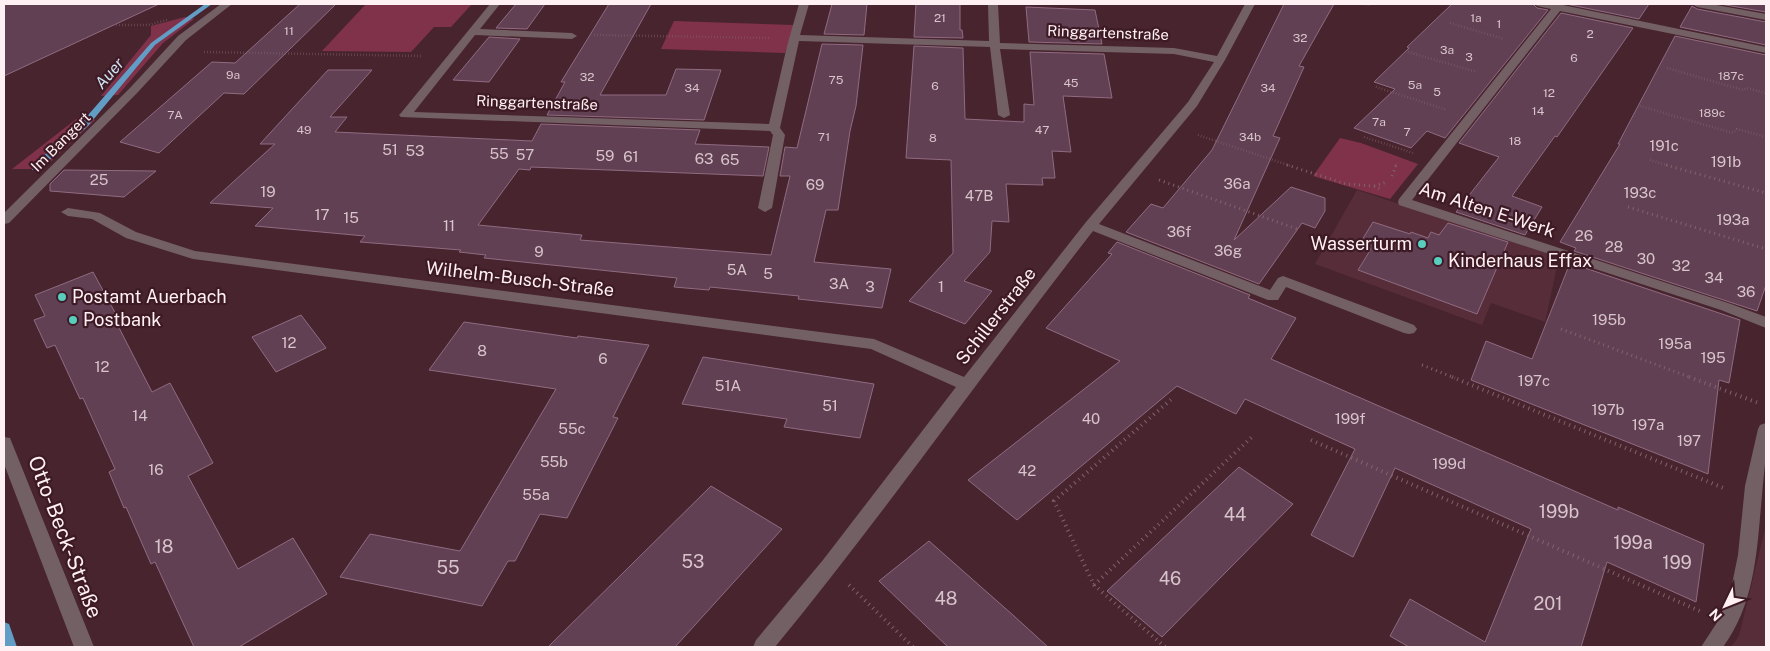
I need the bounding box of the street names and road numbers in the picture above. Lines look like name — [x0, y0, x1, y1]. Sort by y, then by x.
street label: Ringgartenstraße — [1047, 22, 1169, 43]
street label: Ringgartenstraße — [476, 92, 598, 113]
street label: Im Bangert — [27, 108, 94, 175]
street label: Am Alten E-Werk — [1416, 178, 1558, 241]
street label: Wilhelm-Busch-Straße — [425, 257, 615, 300]
street label: Schillerstraße — [951, 263, 1040, 368]
street label: Otto-Beck-Straße — [23, 452, 108, 622]

